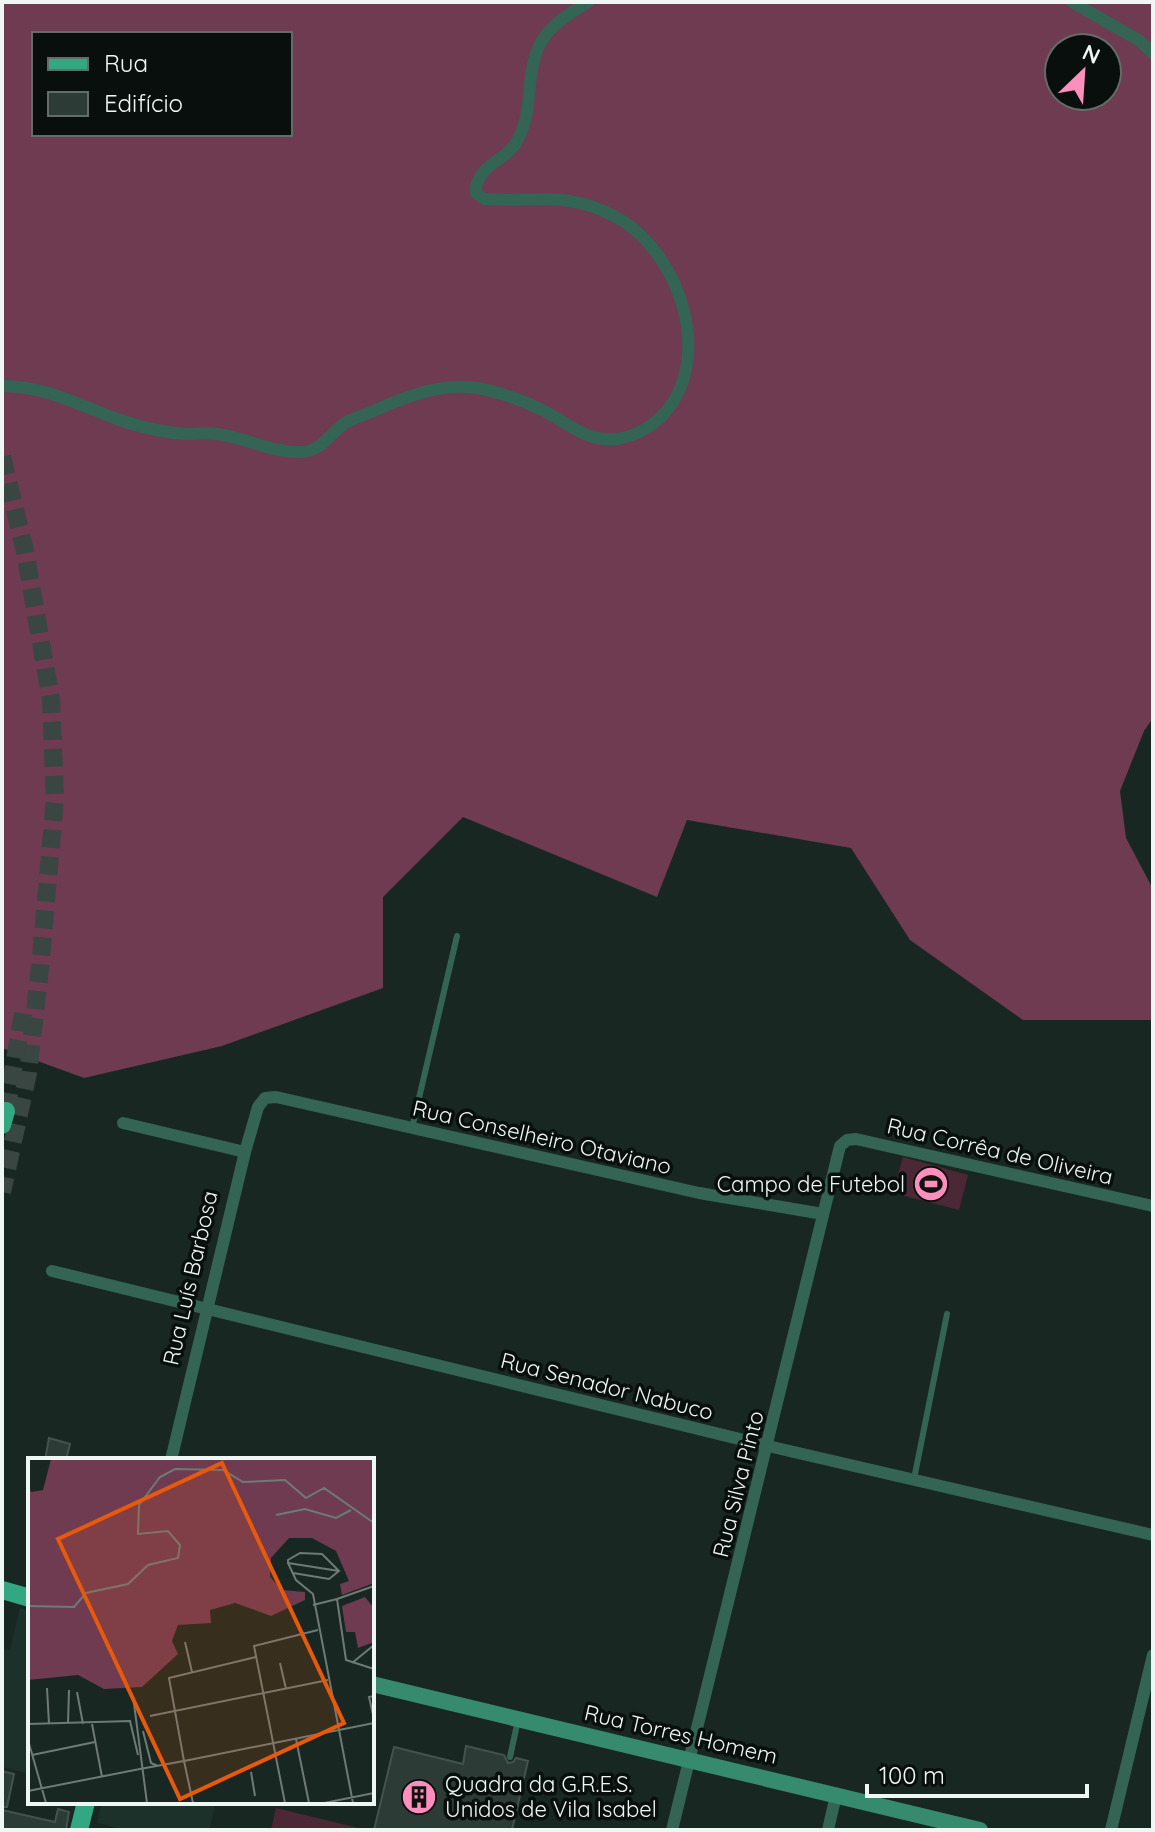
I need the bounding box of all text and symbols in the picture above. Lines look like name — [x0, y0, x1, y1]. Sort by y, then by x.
legend — [32, 32, 292, 136]
north arrow — [1043, 32, 1123, 112]
text: N — [1078, 38, 1105, 70]
text: Rua — [104, 48, 148, 78]
text: Edifício — [104, 88, 183, 118]
street label: Rua Conselheiro Otaviano — [410, 1094, 674, 1180]
street label: Rua Corrêa de Oliveira — [884, 1111, 1116, 1191]
sports icon: Campo de Futebol — [912, 1165, 950, 1203]
place label: Campo de Futebol — [717, 1170, 905, 1198]
street label: Rua Luís Barbosa — [156, 1188, 224, 1368]
street label: Rua Senador Nabuco — [498, 1346, 716, 1426]
street label: Rua Silva Pinto — [706, 1408, 770, 1560]
inset map — [28, 1458, 374, 1804]
street label: Rua Torres Homem — [582, 1698, 780, 1770]
scale bar — [867, 1748, 1087, 1798]
text: 100 m — [879, 1760, 945, 1790]
place label: Quadra da G.R.E.S. Unidos de Vila Isabel — [445, 1770, 657, 1823]
building icon: Quadra da G.R.E.S. Unidos de Vila Isabel — [400, 1778, 438, 1816]

